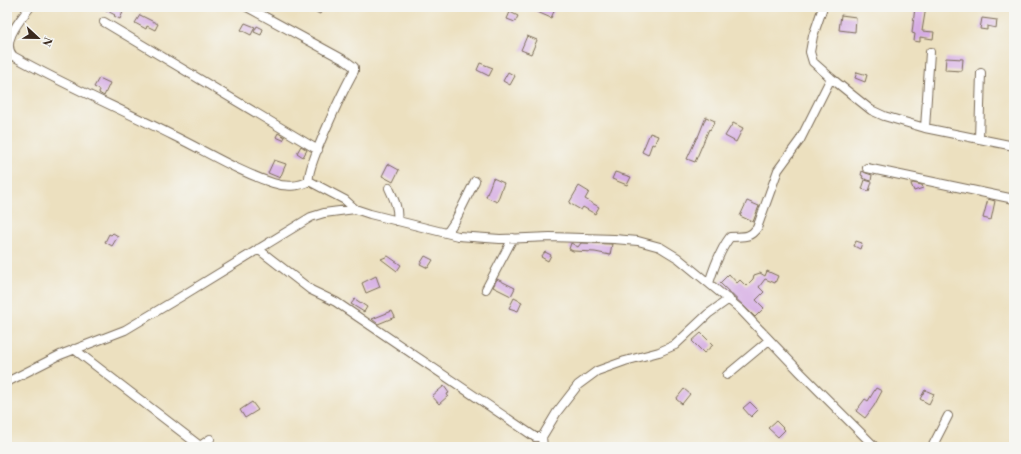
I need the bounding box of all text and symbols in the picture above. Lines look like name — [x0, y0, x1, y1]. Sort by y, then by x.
north arrow — [18, 18, 58, 58]
text: N — [38, 35, 54, 48]

